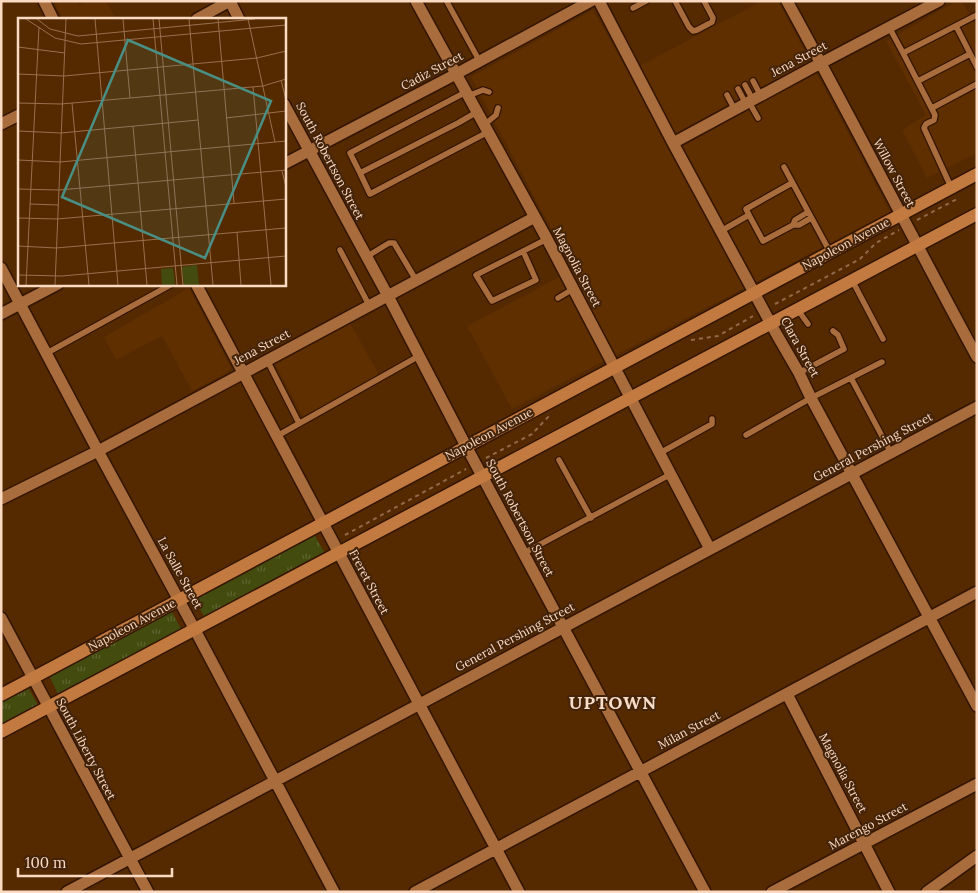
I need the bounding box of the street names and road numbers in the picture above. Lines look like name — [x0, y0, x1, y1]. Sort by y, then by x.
street label: Jena Street — [767, 37, 830, 80]
street label: Cadiz Street — [398, 48, 466, 93]
street label: South Robertson Street — [293, 99, 368, 222]
street label: Willow Street — [870, 136, 919, 210]
street label: Napoleon Avenue — [799, 214, 893, 273]
street label: Magnolia Street — [550, 224, 605, 310]
street label: Clara Street — [778, 314, 823, 380]
street label: Jena Street — [230, 325, 293, 368]
street label: Napoleon Avenue — [442, 404, 536, 463]
street label: General Pershing Street — [810, 409, 935, 484]
street label: South Robertson Street — [483, 456, 558, 579]
street label: La Salle Street — [155, 534, 206, 612]
street label: Freret Street — [346, 547, 393, 617]
street label: Napoleon Avenue — [85, 595, 179, 654]
street label: General Pershing Street — [452, 599, 577, 674]
street label: South Liberty Street — [53, 695, 120, 803]
street label: Milan Street — [655, 707, 723, 752]
street label: Magnolia Street — [816, 730, 871, 816]
street label: Marengo Street — [826, 798, 910, 853]

